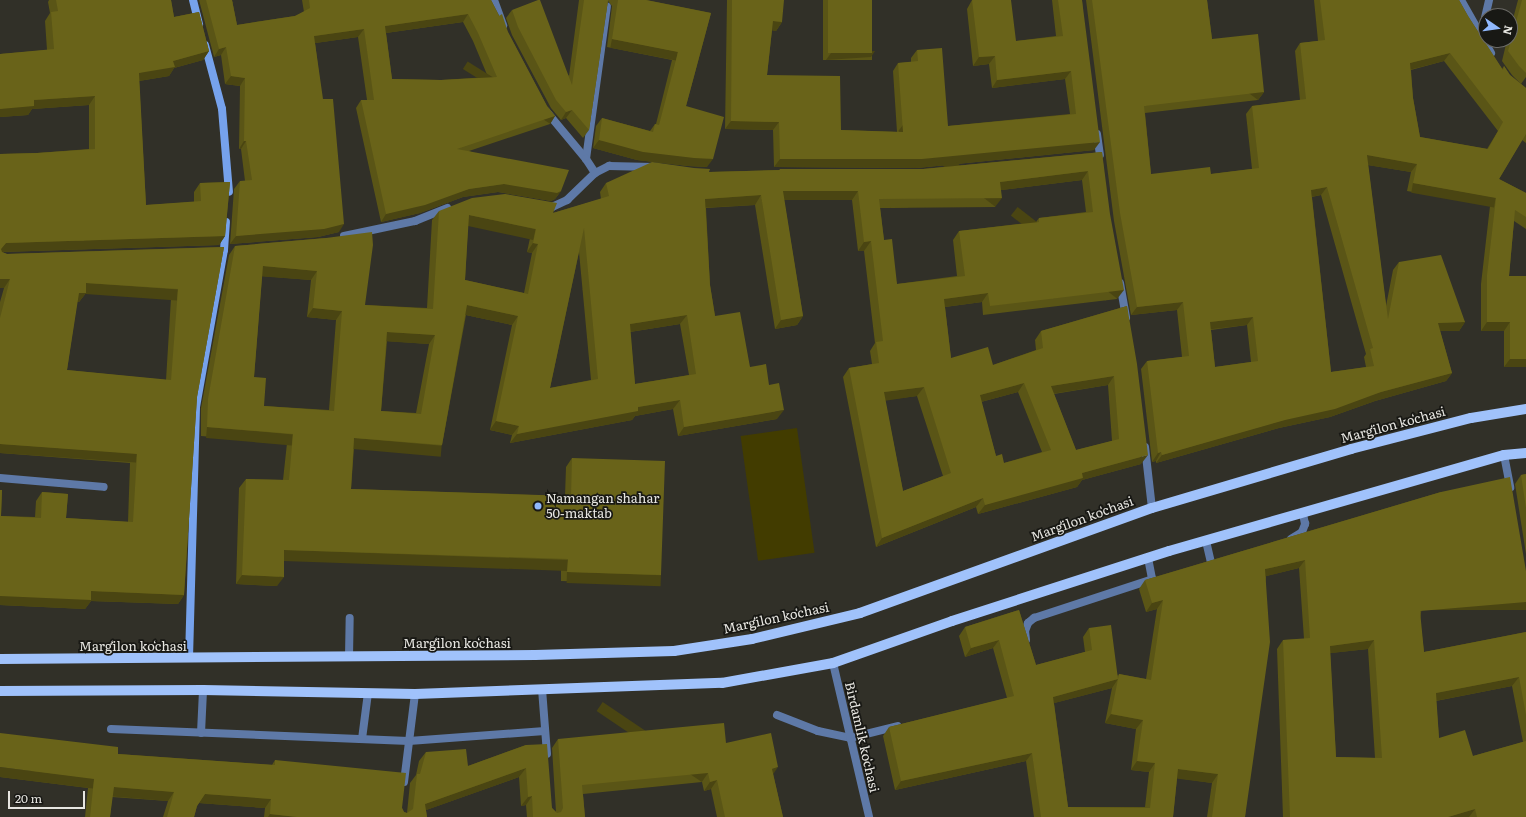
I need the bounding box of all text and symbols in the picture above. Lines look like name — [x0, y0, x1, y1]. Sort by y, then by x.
north arrow — [1478, 8, 1518, 48]
text: N — [1500, 24, 1518, 37]
street label: Margʻilon koʻchasi — [1339, 404, 1447, 446]
place label: Namangan shahar 50-maktab — [546, 491, 660, 522]
street label: Margʻilon koʻchasi — [1029, 493, 1135, 545]
marker: Namangan shahar 50-maktab — [533, 501, 543, 511]
street label: Margʻilon koʻchasi — [722, 599, 830, 637]
street label: Margʻilon koʻchasi — [403, 635, 511, 651]
street label: Margʻilon koʻchasi — [79, 638, 187, 654]
street label: Birdamlik koʻchasi — [842, 680, 882, 794]
scale bar — [10, 783, 87, 809]
text: 20 m — [15, 789, 42, 807]

